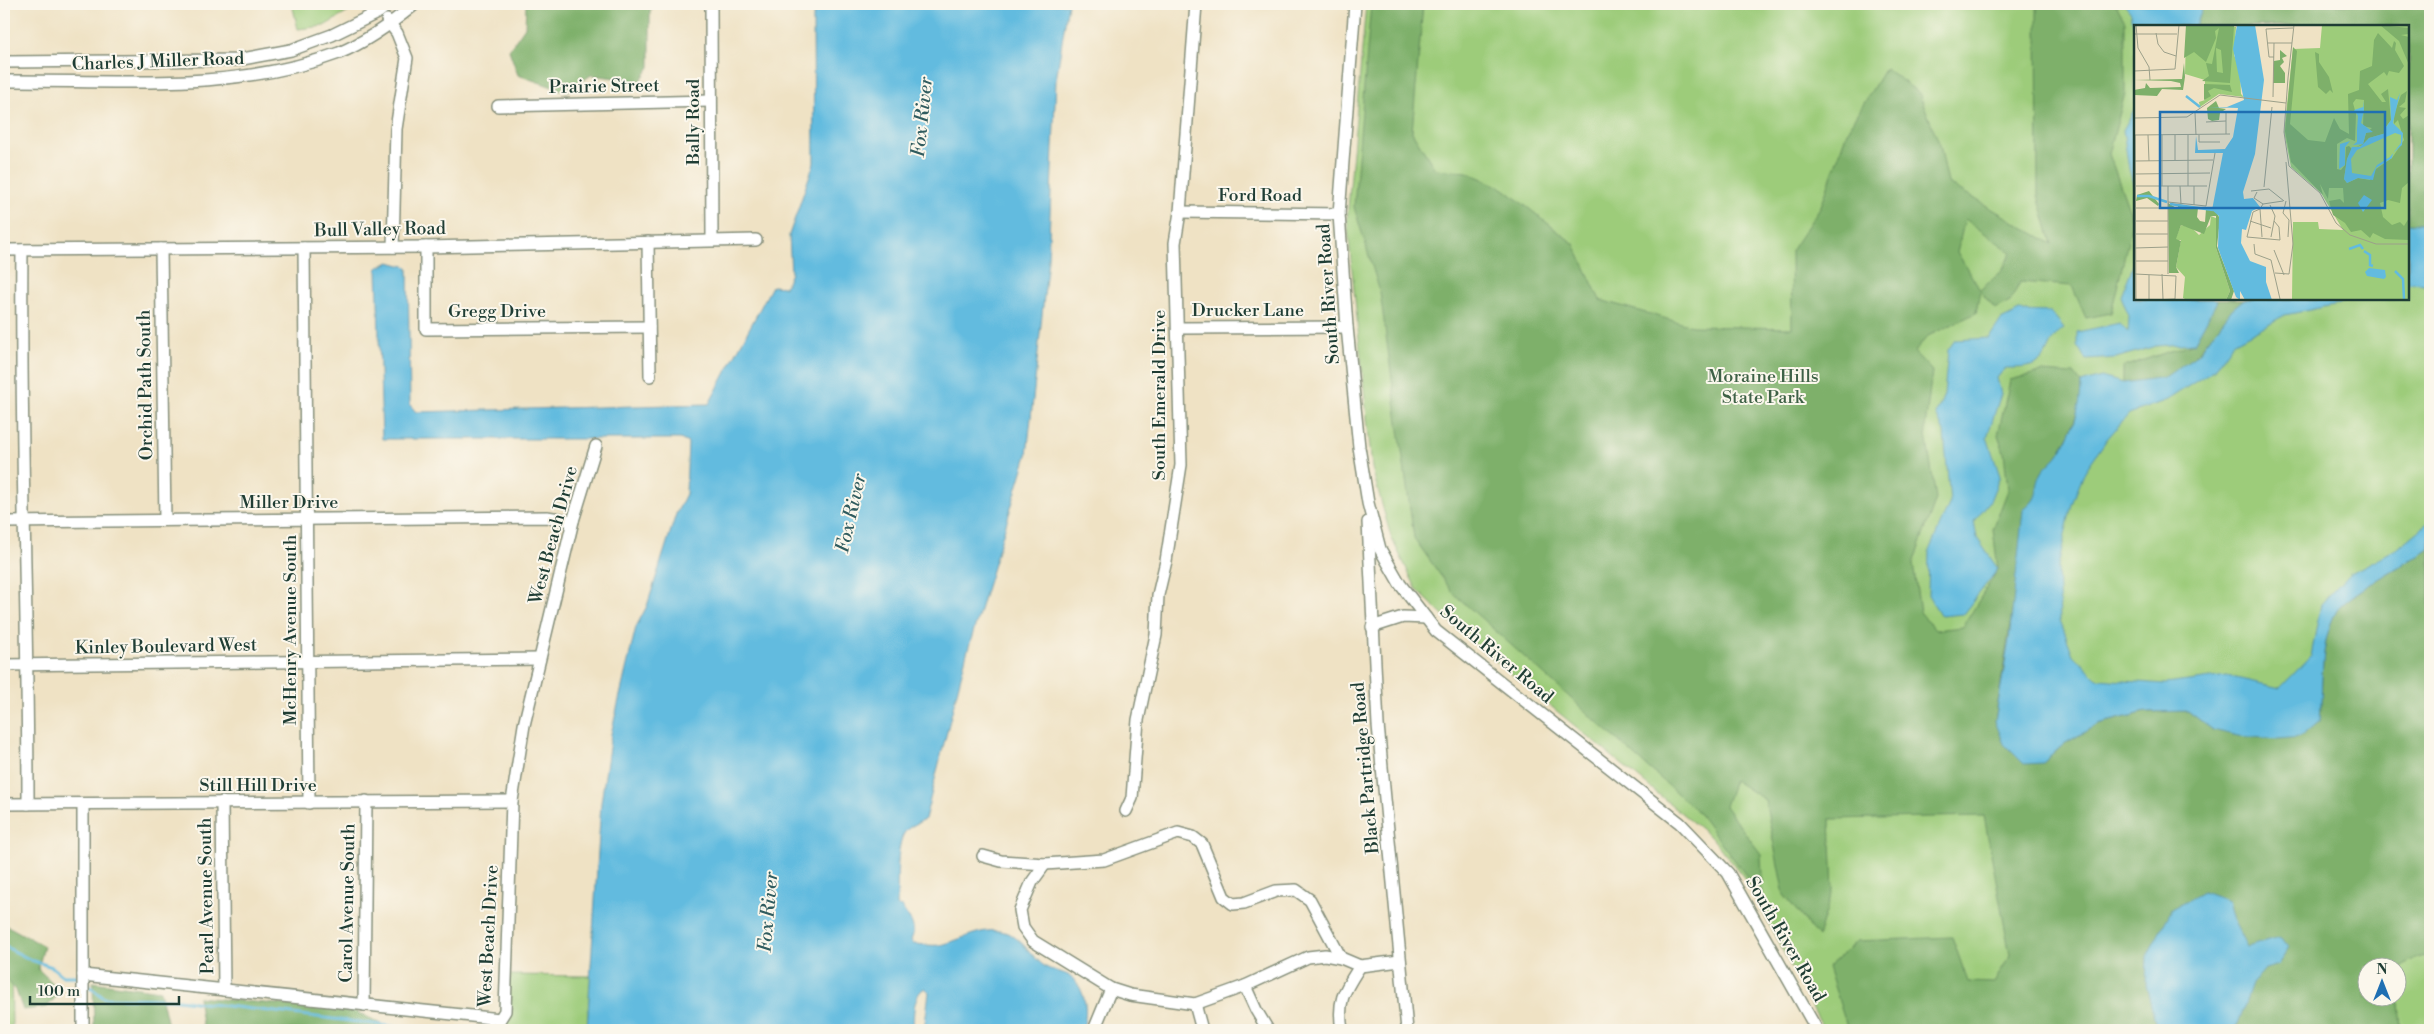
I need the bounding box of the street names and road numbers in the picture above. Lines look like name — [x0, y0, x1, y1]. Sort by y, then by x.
street label: Charles J Miller Road — [71, 47, 245, 76]
street label: Prairie Street — [548, 74, 660, 99]
street label: Bally Road — [682, 78, 705, 166]
street label: Ford Road — [1218, 184, 1303, 207]
street label: Bull Valley Road — [313, 217, 447, 242]
street label: South River Road — [1312, 222, 1345, 365]
street label: Drucker Lane — [1192, 299, 1304, 322]
street label: Gregg Drive — [448, 300, 546, 323]
street label: Orchid Path South — [133, 309, 158, 461]
street label: South Emerald Drive — [1148, 310, 1171, 480]
street label: West Beach Drive — [524, 463, 583, 608]
street label: Miller Drive — [240, 491, 338, 514]
street label: McHenry Avenue South — [279, 534, 302, 726]
street label: South River Road — [1435, 600, 1559, 709]
street label: Kinley Boulevard West — [75, 633, 258, 660]
street label: Black Partridge Road — [1346, 680, 1385, 856]
street label: Still Hill Drive — [199, 774, 317, 797]
street label: Pearl Avenue South — [194, 817, 219, 975]
street label: Carol Avenue South — [335, 823, 360, 983]
street label: West Beach Drive — [473, 864, 504, 1009]
street label: South River Road — [1740, 872, 1831, 1007]

